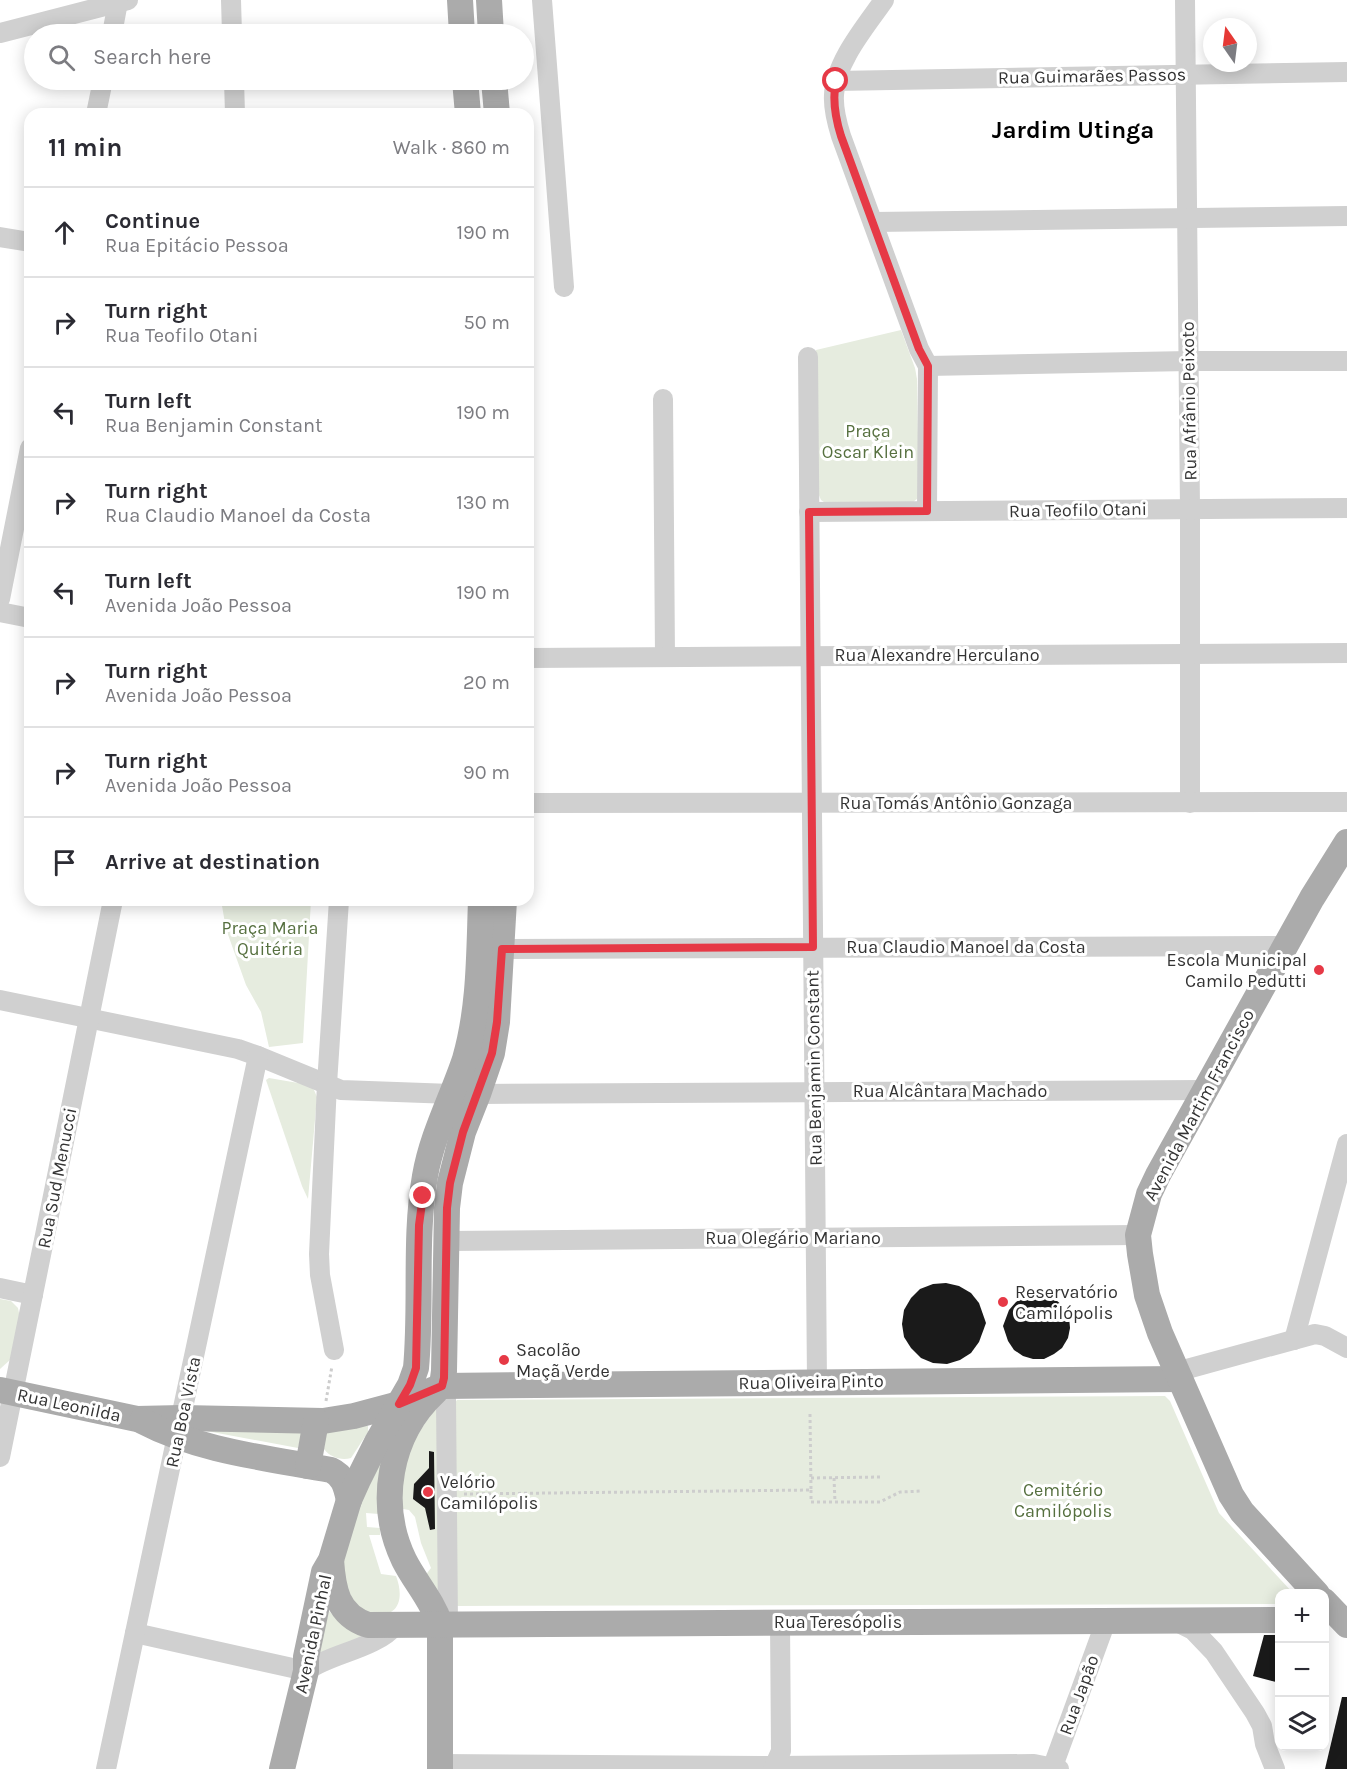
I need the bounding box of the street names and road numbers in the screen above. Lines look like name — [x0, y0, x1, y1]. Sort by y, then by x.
street label: Rua Guimarães Passos — [998, 63, 1186, 89]
street label: Rua Afrânio Peixoto — [1177, 321, 1201, 481]
street label: Rua Teofilo Otani — [1009, 498, 1147, 522]
street label: Rua Alexandre Herculano — [834, 644, 1040, 666]
street label: Rua Tomás Antônio Gonzaga — [840, 792, 1072, 814]
street label: Rua Claudio Manoel da Costa — [846, 936, 1086, 958]
street label: Rua Benjamin Constant — [801, 970, 827, 1166]
street label: Avenida Martim Francisco — [1139, 1005, 1259, 1205]
street label: Rua Alcântara Machado — [853, 1080, 1047, 1102]
street label: Rua Sud Menucci — [33, 1106, 81, 1250]
street label: Rua Olegário Mariano — [705, 1227, 881, 1249]
street label: Rua Boa Vista — [160, 1354, 206, 1470]
street label: Rua Oliveira Pinto — [738, 1370, 884, 1394]
street label: Rua Leonilda — [15, 1383, 123, 1427]
street label: Avenida Pinhal — [290, 1572, 336, 1696]
street label: Rua Teresópolis — [774, 1611, 902, 1633]
street label: Rua Japão — [1054, 1652, 1104, 1738]

